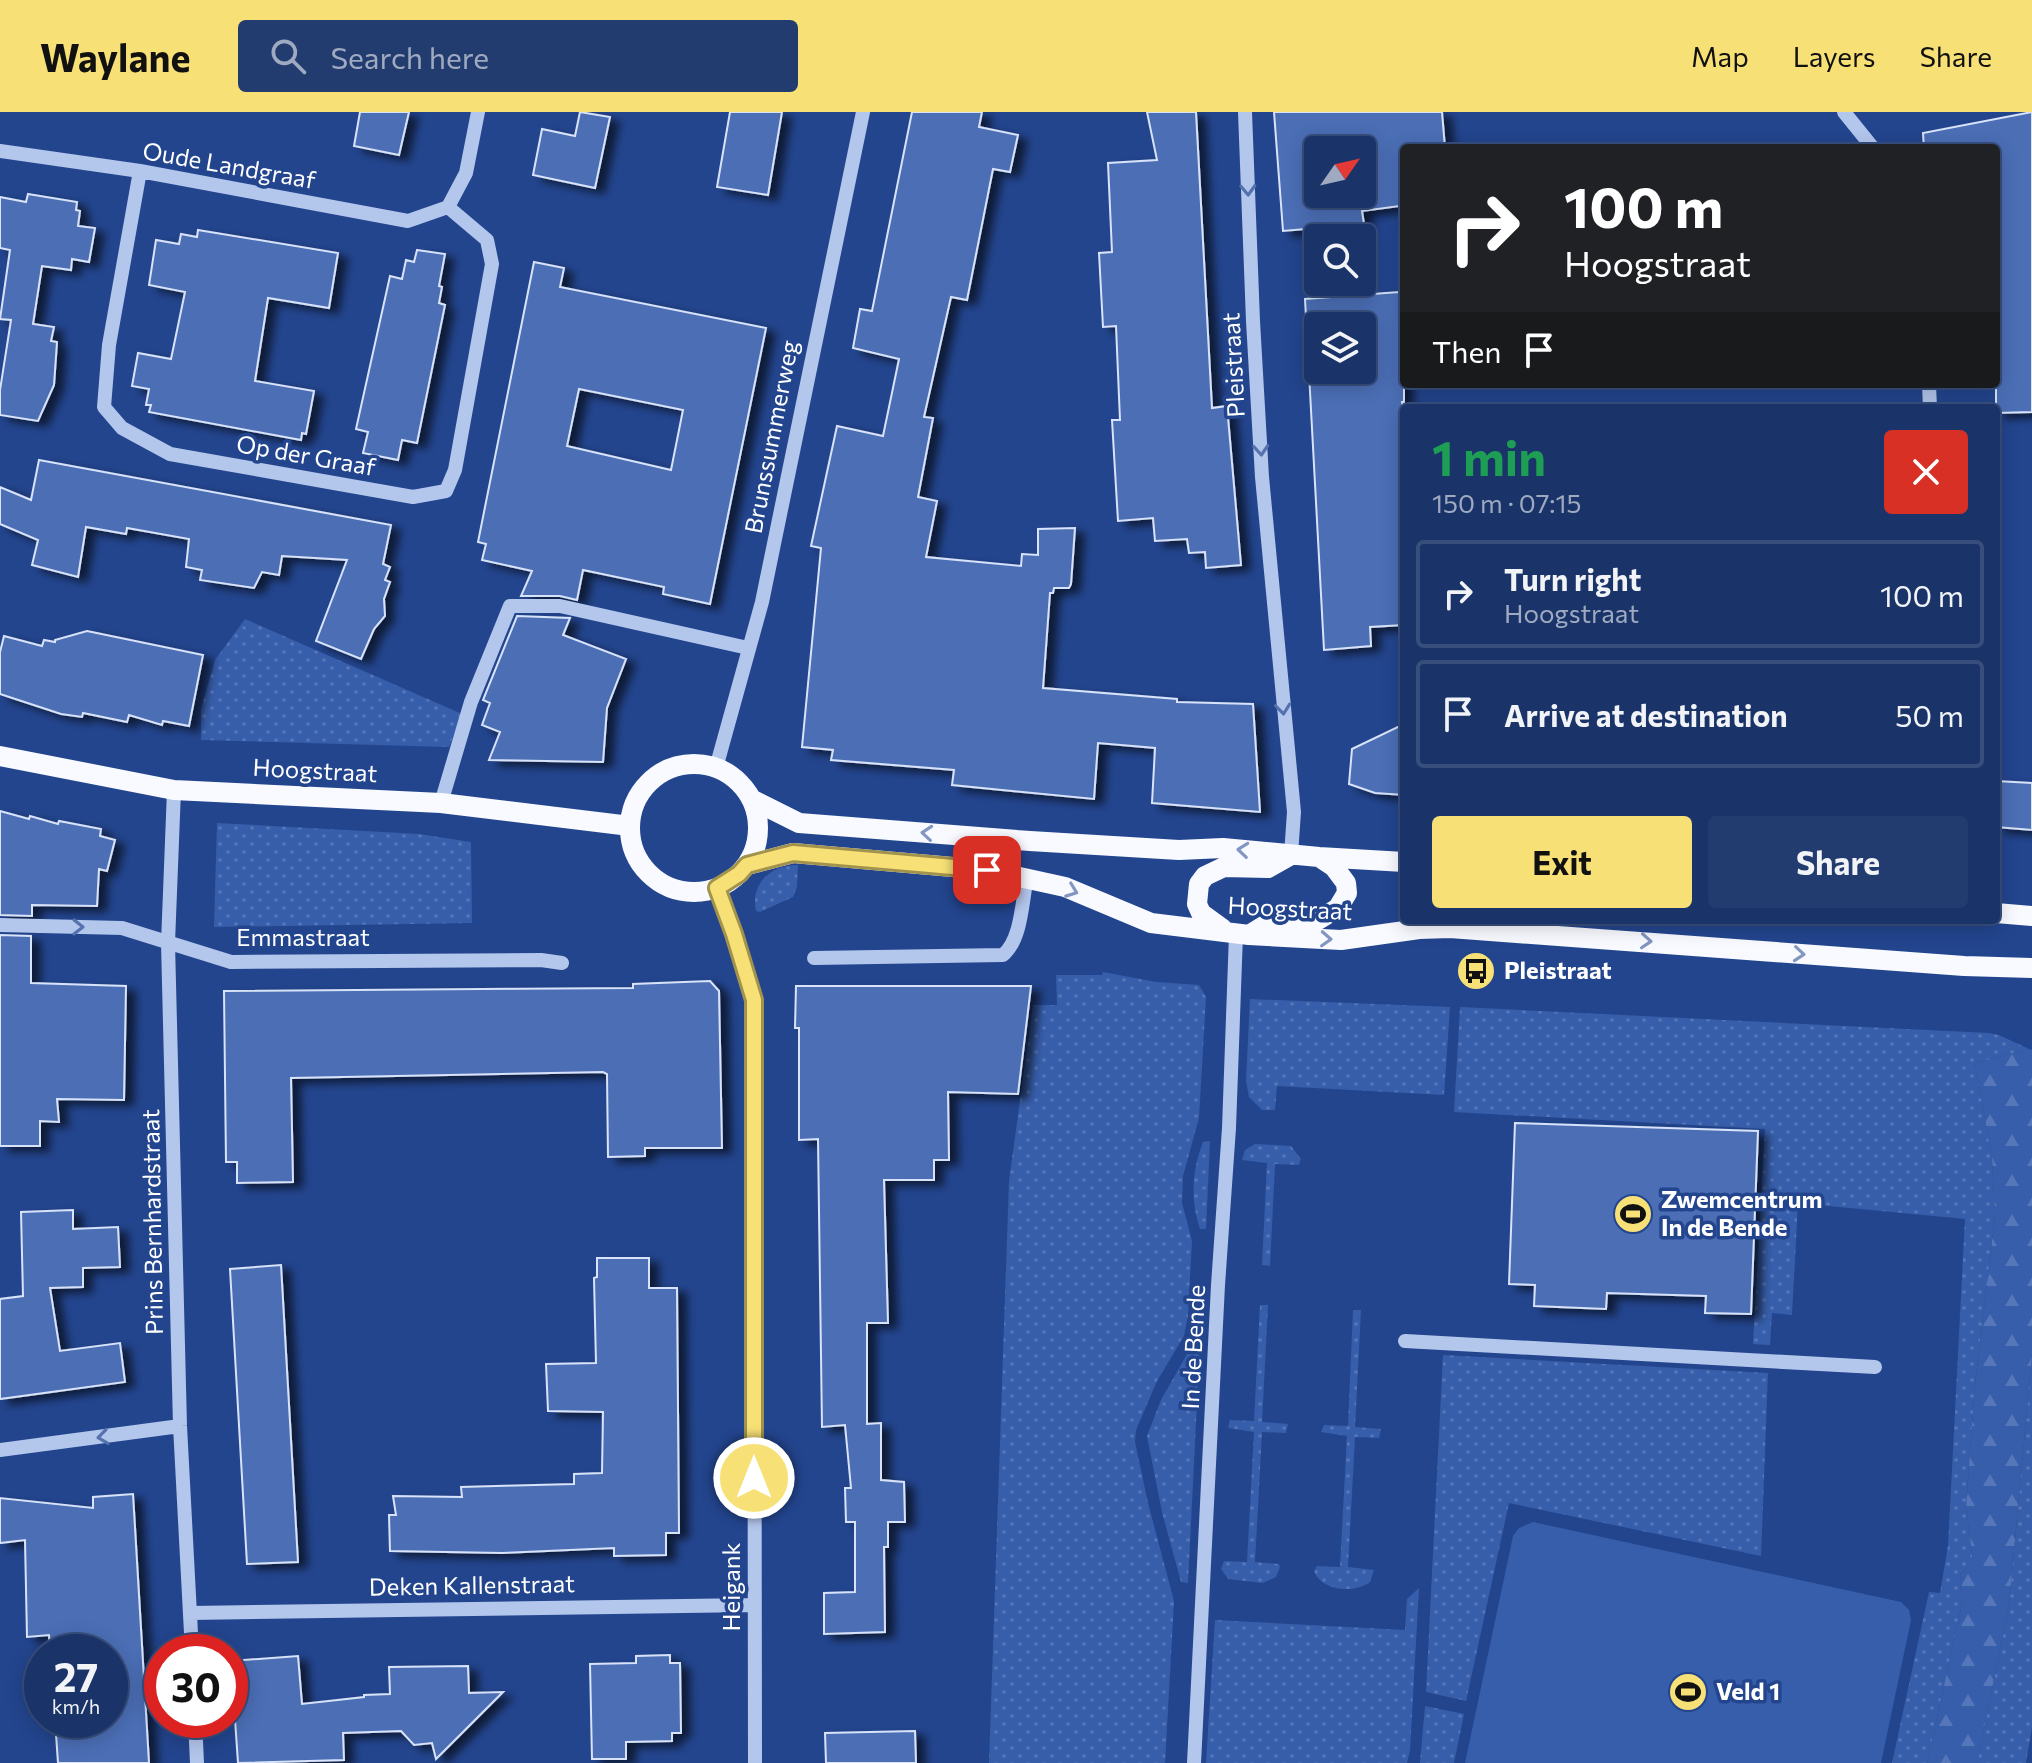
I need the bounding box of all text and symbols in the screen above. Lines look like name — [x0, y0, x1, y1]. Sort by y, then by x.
search box — [238, 20, 798, 92]
text: Waylane — [40, 33, 190, 80]
icon: search — [266, 34, 310, 78]
text: Search here — [330, 38, 489, 75]
text: Map — [1691, 39, 1749, 73]
text: Layers — [1793, 39, 1875, 73]
text: Share — [1919, 39, 1992, 73]
street label: Oude Landgraaf — [141, 135, 318, 194]
north arrow — [1304, 136, 1376, 208]
map controls — [1304, 136, 1376, 384]
text: 100 m — [1564, 171, 1723, 240]
icon: right — [1432, 176, 1536, 280]
one-way arrow — [1239, 184, 1256, 197]
button: search — [1304, 224, 1376, 296]
text: Hoogstraat — [1564, 240, 1751, 284]
street label: Pleistraat — [1215, 312, 1250, 418]
button: layers — [1304, 312, 1376, 384]
icon: arrive — [1517, 328, 1561, 372]
text: Then — [1432, 332, 1501, 369]
street label: Brunssummerweg — [738, 338, 803, 536]
text: 1 min — [1432, 427, 1546, 486]
street label: Op der Graaf — [234, 428, 379, 481]
button: close — [1884, 430, 1968, 514]
one-way arrow — [1252, 444, 1269, 457]
text: 150 m · 07:15 — [1432, 487, 1582, 518]
text: Turn right — [1504, 560, 1641, 597]
icon: right — [1436, 572, 1480, 616]
text: 100 m — [1880, 576, 1964, 613]
text: Hoogstraat — [1504, 597, 1639, 628]
icon: arrive — [1436, 692, 1480, 736]
text: Arrive at destination — [1504, 696, 1788, 733]
text: 50 m — [1895, 696, 1964, 733]
one-way arrow — [1274, 703, 1291, 716]
street label: Hoogstraat — [252, 752, 378, 787]
button: Exit — [1432, 816, 1692, 908]
button: Share — [1708, 816, 1968, 908]
one-way arrow — [920, 824, 933, 841]
pin — [953, 836, 1021, 904]
one-way arrow — [1236, 841, 1249, 858]
icon: arrive — [965, 848, 1009, 892]
one-way arrow — [1064, 881, 1078, 898]
street label: Hoogstraat — [1227, 890, 1353, 925]
one-way arrow — [72, 918, 85, 935]
street label: Emmastraat — [236, 922, 370, 951]
one-way arrow — [1320, 931, 1333, 948]
one-way arrow — [1640, 932, 1653, 949]
one-way arrow — [1793, 945, 1806, 962]
bus stop icon: Pleistraat — [1455, 950, 1497, 992]
place label: Pleistraat — [1504, 955, 1612, 984]
street label: Prins Bernhardstraat — [135, 1109, 168, 1335]
place label: Zwemcentrum In de Bende — [1661, 1184, 1822, 1241]
sports icon: Zwemcentrum In de Bende — [1612, 1193, 1654, 1235]
street label: In de Bende — [1175, 1284, 1210, 1410]
one-way arrow — [96, 1428, 109, 1445]
position arrow — [712, 1436, 796, 1520]
street label: Heigank — [716, 1543, 745, 1631]
street label: Deken Kallenstraat — [369, 1568, 575, 1601]
speed limit sign: 30 — [144, 1634, 248, 1738]
text: 27 — [54, 1651, 98, 1700]
sports icon: Veld 1 — [1667, 1671, 1709, 1713]
place label: Veld 1 — [1716, 1676, 1780, 1705]
text: km/h — [52, 1694, 100, 1718]

